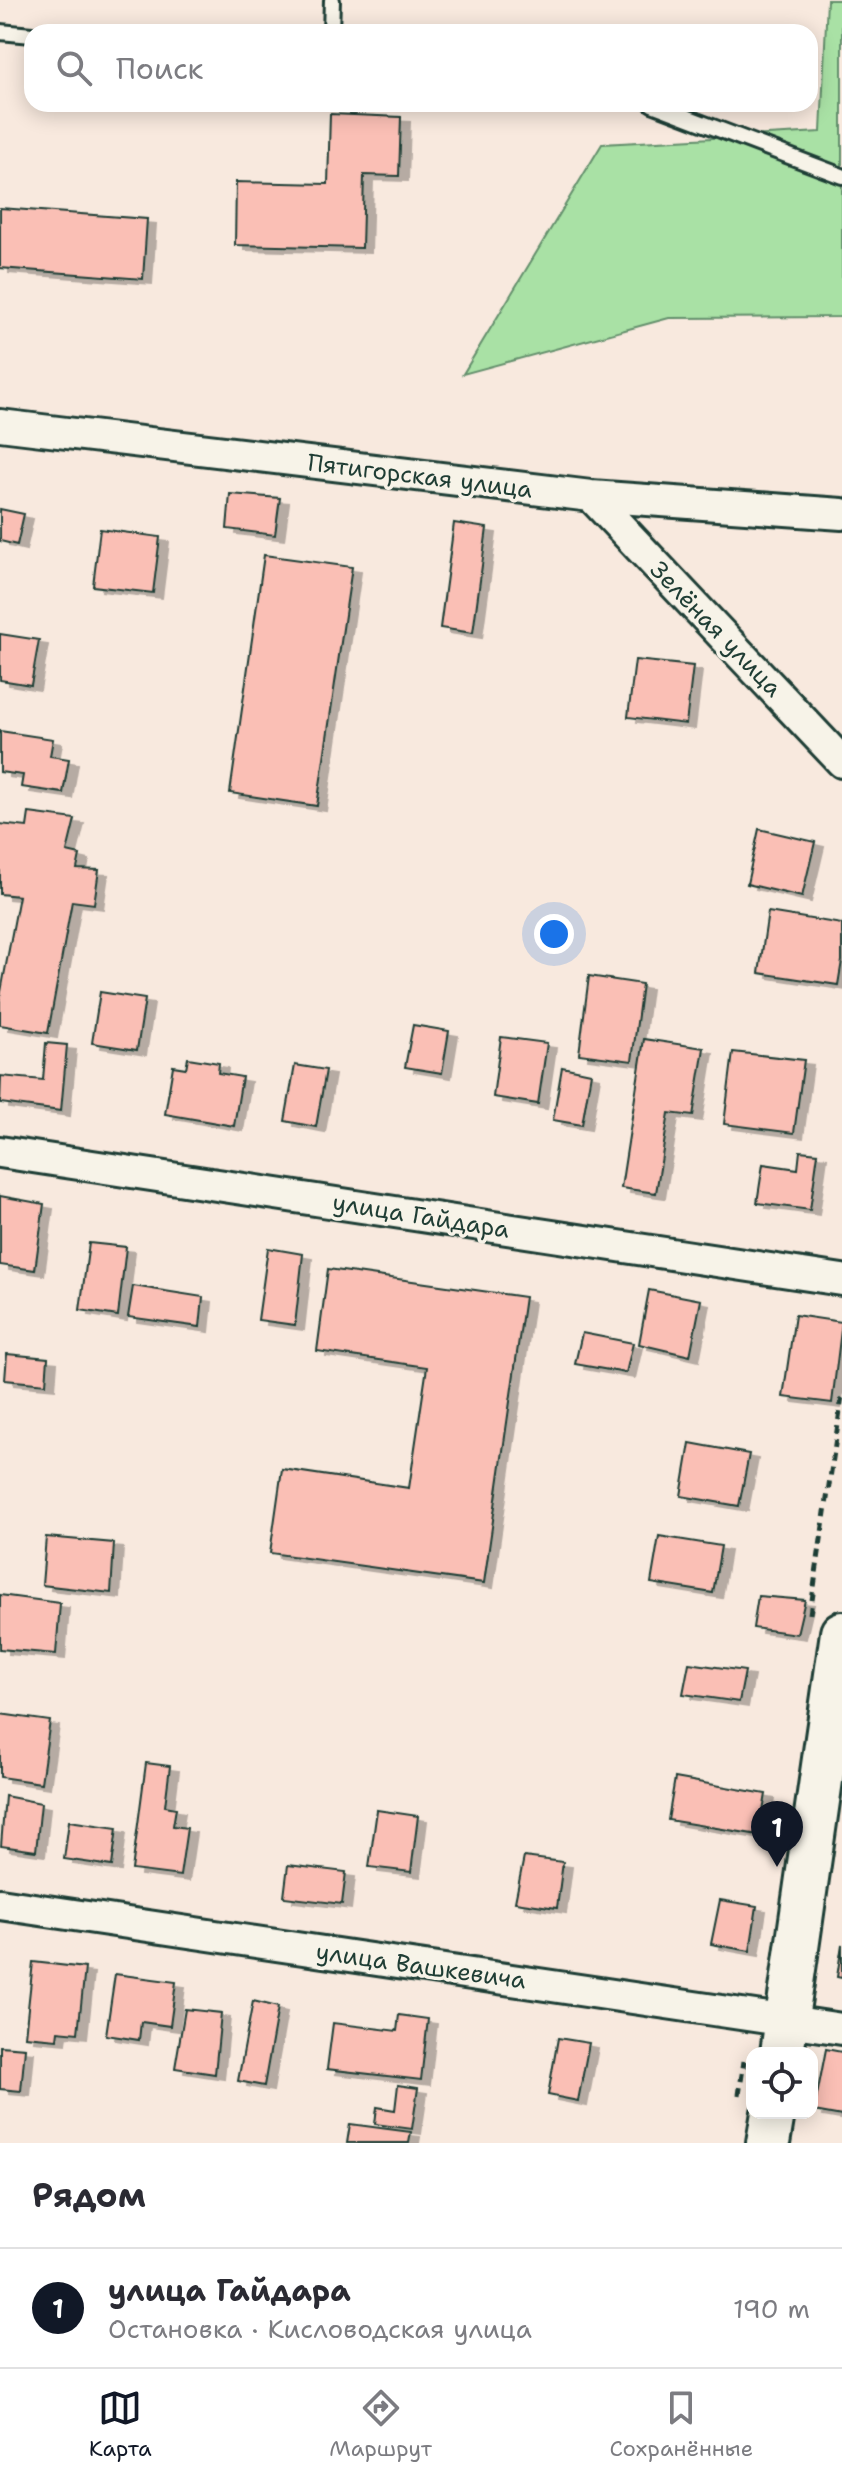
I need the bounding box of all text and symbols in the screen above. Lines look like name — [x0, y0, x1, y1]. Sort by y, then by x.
search box — [24, 24, 818, 112]
icon: search — [52, 46, 96, 90]
text: Поиск — [116, 48, 204, 89]
street label: Пятигорская улица — [306, 446, 534, 506]
street label: Зелёная улица — [643, 554, 789, 704]
your location — [534, 914, 574, 954]
street label: улица Гайдара — [330, 1186, 512, 1246]
pin: 1 — [751, 1801, 803, 1867]
street label: улица Вашкевича — [314, 1935, 528, 1997]
map controls — [746, 2047, 818, 2119]
button: locate — [746, 2047, 818, 2119]
text: Рядом — [32, 2172, 146, 2218]
text: улица Гайдара — [108, 2270, 351, 2311]
text: 1 — [52, 2291, 64, 2326]
text: 190 m — [733, 2291, 810, 2326]
text: Остановка · Кисловодская улица — [108, 2311, 532, 2346]
tab: Карта — [89, 2386, 152, 2463]
tab: Маршрут — [329, 2386, 432, 2463]
tab: Сохранённые — [610, 2386, 753, 2463]

